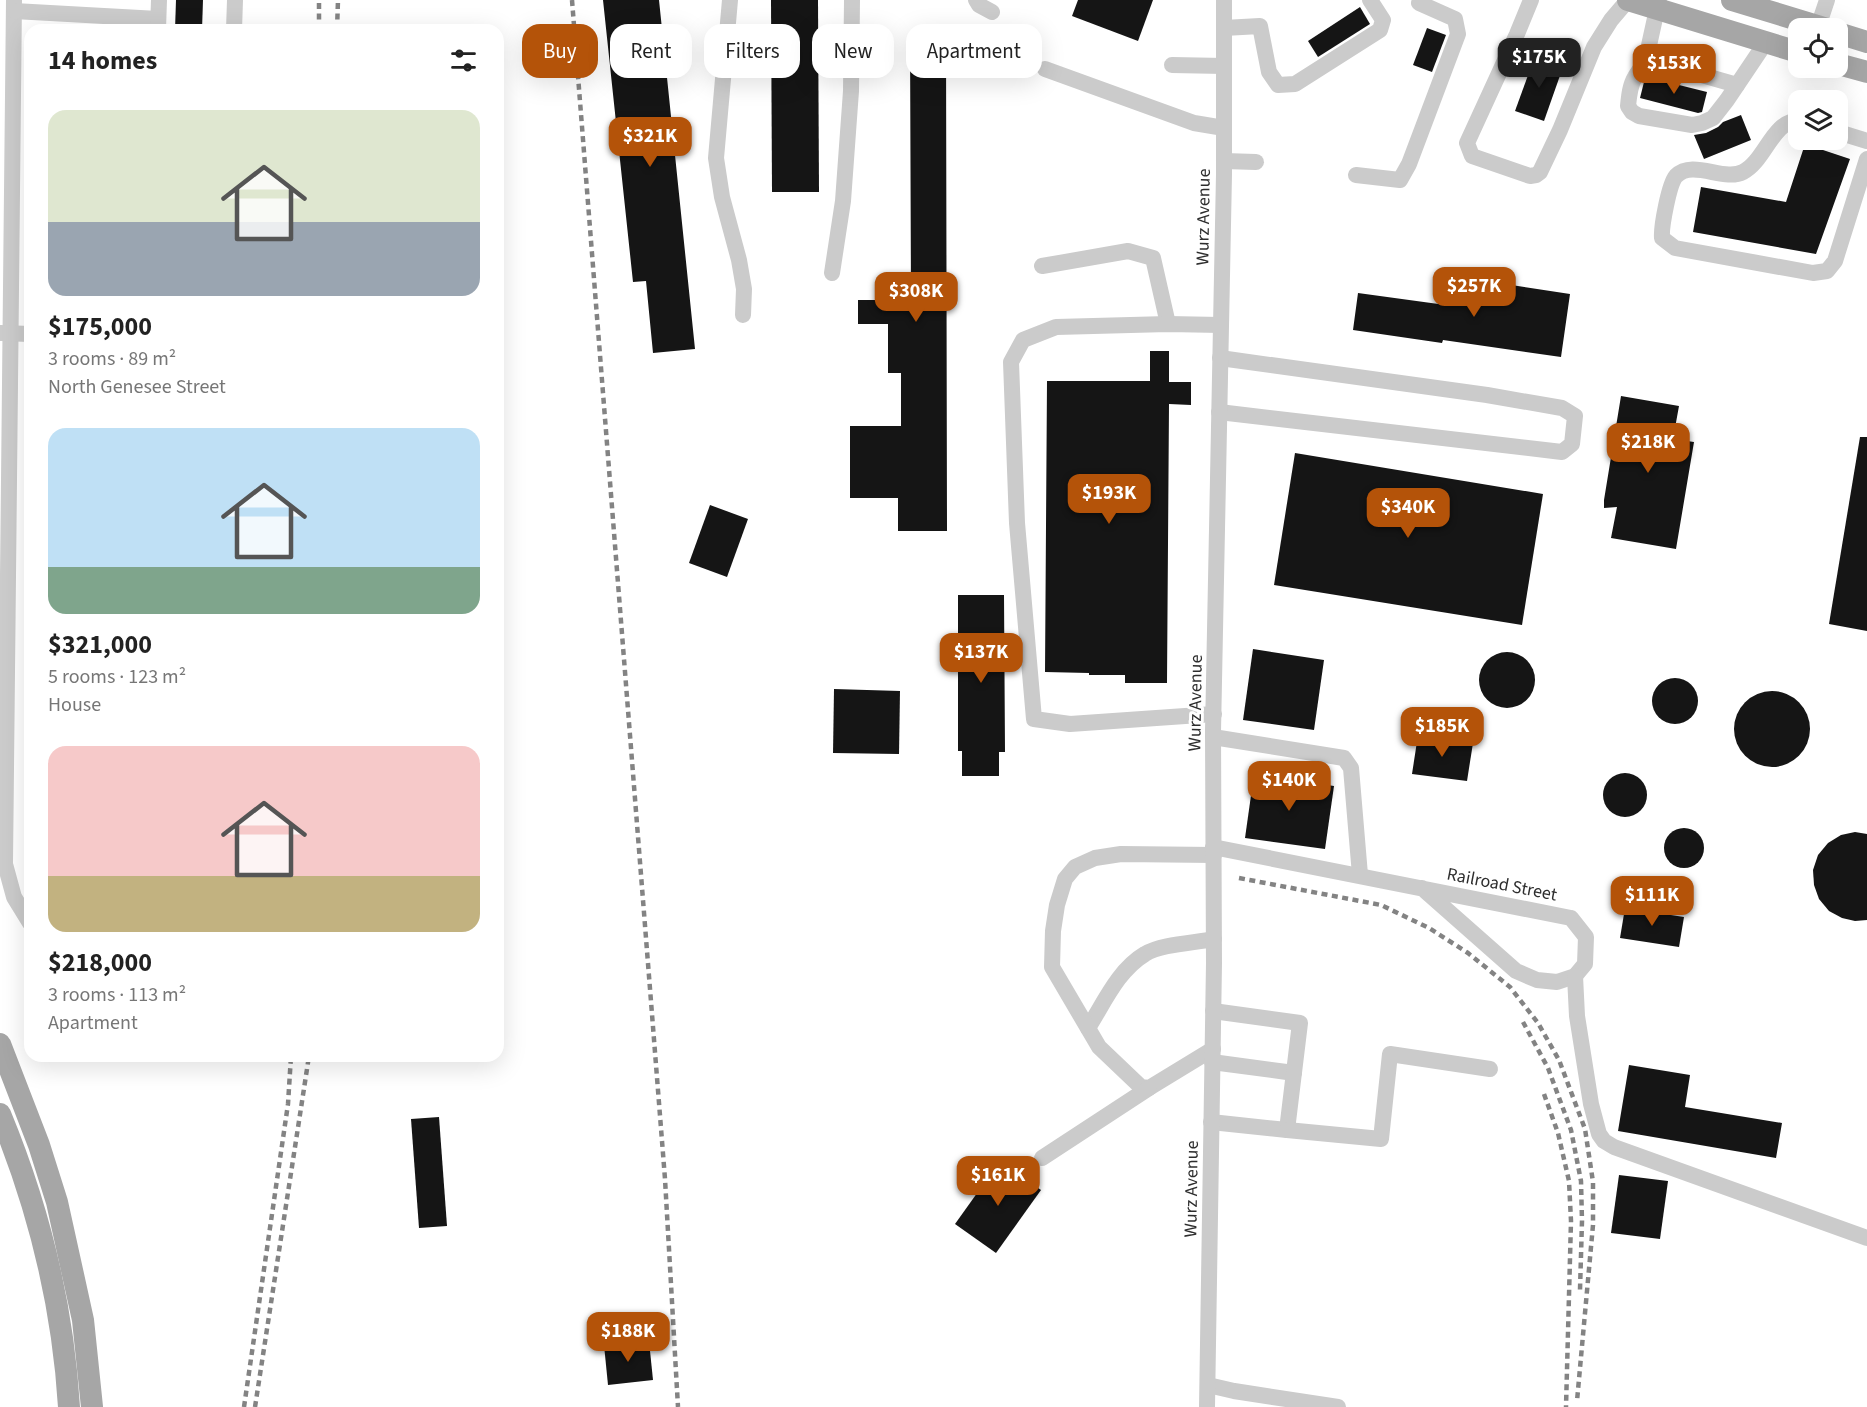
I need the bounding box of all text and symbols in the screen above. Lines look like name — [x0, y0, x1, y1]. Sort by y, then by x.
map controls — [1788, 18, 1848, 150]
button: locate — [1788, 18, 1848, 78]
chip: Buy — [522, 24, 598, 78]
chip: Rent — [610, 24, 692, 78]
chip: Filters — [704, 24, 800, 78]
chip: New — [812, 24, 894, 78]
chip: Apartment — [906, 24, 1042, 78]
pin: $175K — [1497, 38, 1581, 89]
text: 14 homes — [48, 42, 157, 79]
text: $175K — [1512, 43, 1566, 71]
icon: filters — [447, 44, 480, 77]
pin: $153K — [1632, 44, 1716, 95]
text: $153K — [1647, 49, 1701, 77]
button: layers — [1788, 90, 1848, 150]
pin: $321K — [608, 117, 692, 168]
text: $321K — [623, 122, 677, 150]
icon: home — [210, 149, 318, 257]
street label: Wurz Avenue — [1190, 168, 1217, 266]
pin: $257K — [1432, 267, 1516, 318]
pin: $308K — [874, 272, 958, 323]
text: $257K — [1447, 272, 1501, 300]
text: $308K — [889, 277, 943, 305]
text: $175,000 — [48, 308, 152, 345]
text: 3 rooms · 89 m² — [48, 345, 176, 373]
text: North Genesee Street — [48, 373, 226, 401]
pin: $218K — [1606, 423, 1690, 474]
text: $218K — [1621, 428, 1675, 456]
icon: home — [210, 467, 318, 575]
pin: $193K — [1067, 474, 1151, 525]
text: $193K — [1082, 479, 1136, 507]
pin: $340K — [1366, 488, 1450, 539]
text: $340K — [1381, 493, 1435, 521]
text: $321,000 — [48, 626, 152, 663]
pin: $137K — [939, 633, 1023, 684]
text: $137K — [954, 638, 1008, 666]
street label: Wurz Avenue — [1182, 654, 1209, 752]
text: 5 rooms · 123 m² — [48, 663, 186, 691]
text: House — [48, 691, 101, 719]
pin: $185K — [1400, 707, 1484, 758]
text: $185K — [1415, 712, 1469, 740]
pin: $140K — [1247, 761, 1331, 812]
text: $140K — [1262, 766, 1316, 794]
icon: home — [210, 785, 318, 893]
street label: Railroad Street — [1445, 862, 1559, 907]
pin: $111K — [1610, 876, 1694, 927]
text: $111K — [1625, 881, 1679, 909]
text: $218,000 — [48, 944, 152, 981]
text: 3 rooms · 113 m² — [48, 981, 186, 1009]
text: Apartment — [48, 1009, 138, 1037]
street label: Wurz Avenue — [1178, 1140, 1205, 1238]
pin: $161K — [956, 1156, 1040, 1207]
text: $161K — [971, 1161, 1025, 1189]
pin: $188K — [586, 1312, 670, 1363]
text: $188K — [601, 1317, 655, 1345]

